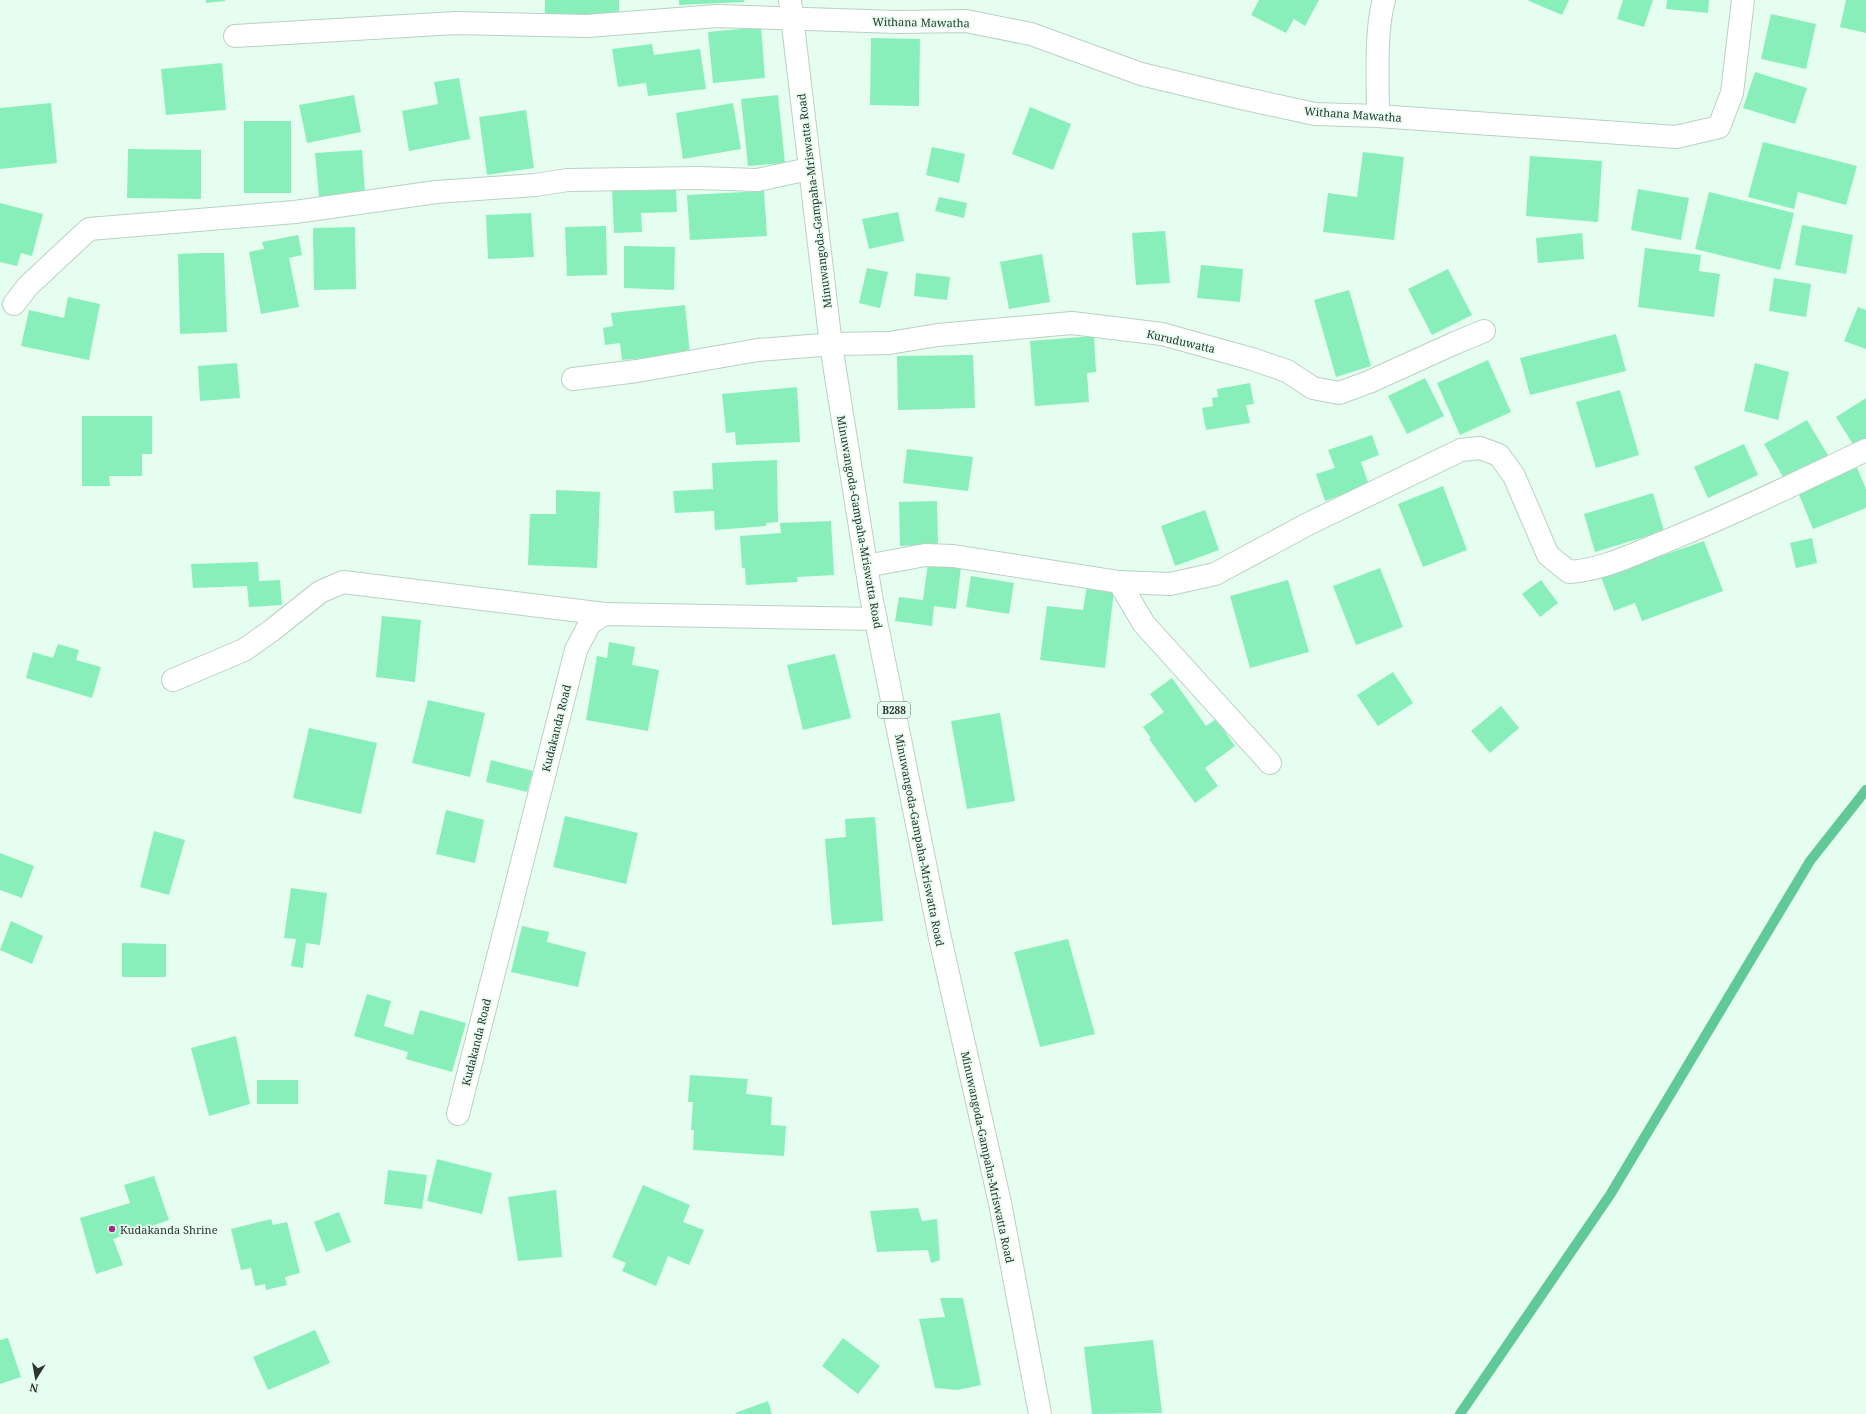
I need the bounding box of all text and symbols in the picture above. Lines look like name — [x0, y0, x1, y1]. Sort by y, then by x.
street label: Withana Mawatha — [872, 14, 970, 30]
street label: Minuwangoda-Gampaha-Mriswatta Road — [793, 93, 835, 309]
street label: Withana Mawatha — [1304, 103, 1402, 125]
street label: Kuruduwatta — [1145, 326, 1217, 356]
street label: Minuwangoda-Gampaha-Mriswatta Road — [834, 414, 886, 630]
street label: Kudakanda Road — [538, 683, 574, 773]
road number: B288 — [878, 702, 910, 718]
street label: Minuwangoda-Gampaha-Mriswatta Road — [892, 732, 948, 948]
street label: Kudakanda Road — [458, 997, 494, 1087]
street label: Minuwangoda-Gampaha-Mriswatta Road — [958, 1050, 1018, 1265]
place label: Kudakanda Shrine — [120, 1222, 218, 1237]
marker: Kudakanda Shrine — [107, 1224, 117, 1234]
north arrow — [16, 1358, 56, 1398]
text: N — [28, 1380, 40, 1396]

